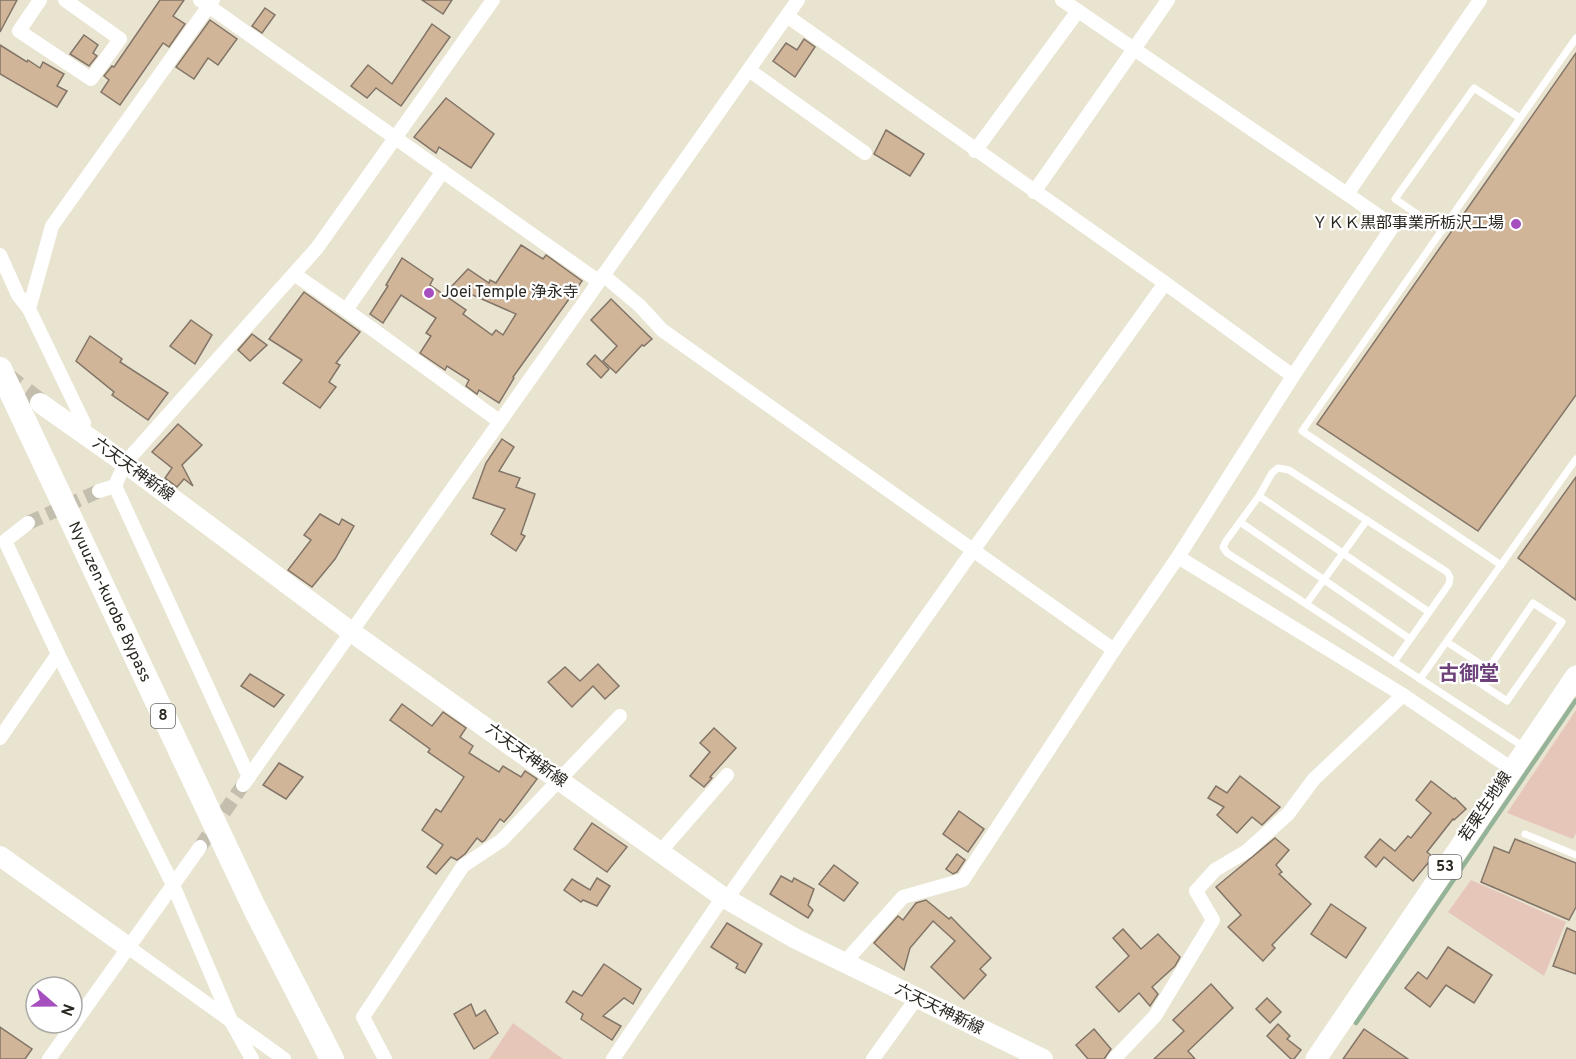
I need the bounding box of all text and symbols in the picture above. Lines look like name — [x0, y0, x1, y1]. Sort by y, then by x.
place label: ＹＫＫ黒部事業所栃沢工場 — [1312, 214, 1504, 234]
marker: ＹＫＫ黒部事業所栃沢工場 — [1509, 217, 1523, 231]
place label: Joei Temple 浄永寺 — [441, 283, 579, 303]
marker: Joei Temple 浄永寺 — [422, 286, 436, 300]
street label: 六天天神新線 — [88, 434, 178, 506]
street label: Nyuuzen-kurobe Bypass — [63, 518, 155, 686]
district label: 古御堂 — [1439, 662, 1499, 688]
road number: 8 — [151, 704, 175, 728]
street label: 六天天神新線 — [481, 720, 571, 792]
street label: 若栗生地線 — [1455, 768, 1517, 846]
road number: 53 — [1428, 855, 1462, 879]
north arrow — [24, 975, 84, 1035]
street label: 六天天神新線 — [891, 980, 987, 1040]
text: N — [55, 1001, 78, 1018]

